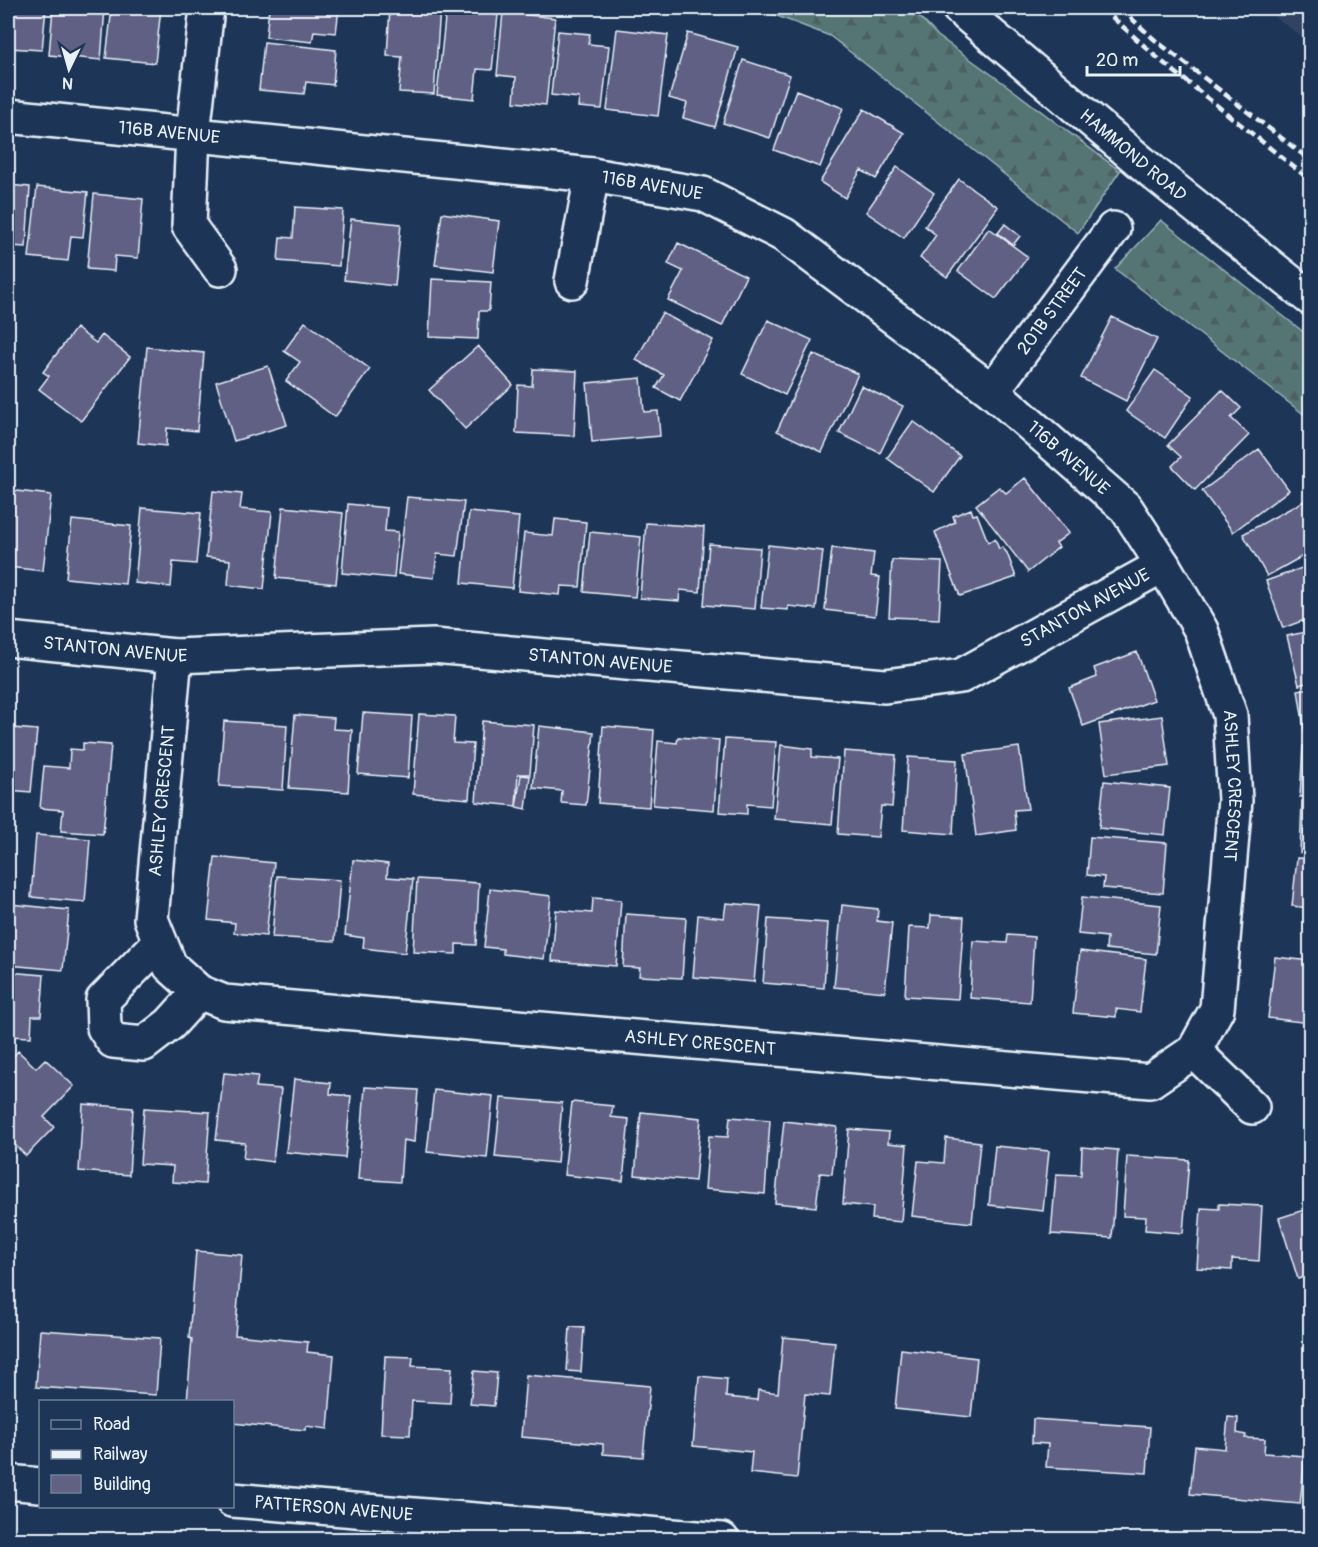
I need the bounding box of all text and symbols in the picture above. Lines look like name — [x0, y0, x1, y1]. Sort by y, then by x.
north arrow — [39, 39, 99, 99]
scale bar — [1087, 39, 1180, 77]
text: 20 m — [1096, 49, 1138, 72]
text: N — [61, 72, 74, 93]
street label: HAMMOND ROAD — [1075, 104, 1191, 206]
street label: 116B AVENUE — [117, 116, 221, 149]
street label: 116B AVENUE — [600, 165, 704, 205]
street label: 201B STREET — [1012, 263, 1092, 359]
street label: 116B AVENUE — [1023, 416, 1115, 500]
street label: STANTON AVENUE — [1016, 563, 1154, 653]
street label: STANTON AVENUE — [42, 631, 188, 668]
street label: STANTON AVENUE — [527, 643, 673, 679]
street label: ASHLEY CRESCENT — [1218, 709, 1247, 862]
street label: ASHLEY CRESCENT — [143, 724, 180, 878]
street label: ASHLEY CRESCENT — [623, 1025, 777, 1061]
legend — [39, 1400, 234, 1508]
text: Road — [93, 1413, 130, 1436]
text: Railway — [93, 1443, 148, 1466]
text: Building — [93, 1473, 151, 1496]
street label: PATTERSON AVENUE — [253, 1490, 414, 1526]

